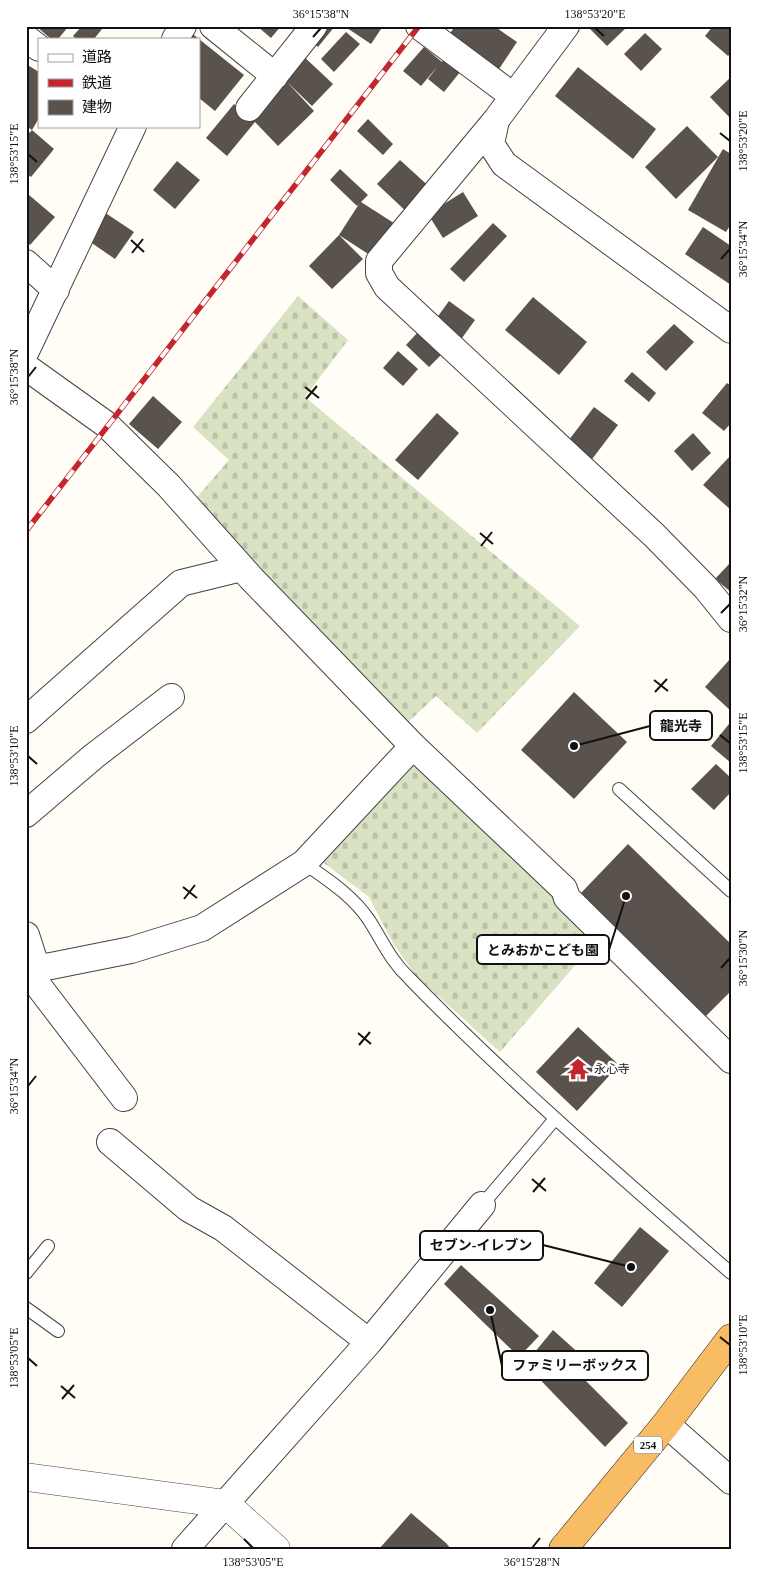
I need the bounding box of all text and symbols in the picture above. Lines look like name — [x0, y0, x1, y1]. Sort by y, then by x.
text: 36°15'38"N — [293, 7, 350, 21]
text: 138°53'20"E — [564, 7, 626, 21]
legend — [38, 38, 200, 128]
text: 道路 — [82, 49, 112, 65]
text: 鉄道 — [82, 75, 112, 91]
text: 建物 — [82, 99, 112, 115]
text: 138°53'20"E — [736, 110, 750, 172]
text: 138°53'15"E — [7, 123, 21, 185]
text: 36°15'34"N — [736, 220, 750, 277]
text: 36°15'38"N — [7, 348, 21, 405]
text: 36°15'32"N — [736, 575, 750, 632]
callout: 龍光寺 — [650, 711, 712, 740]
text: 138°53'15"E — [736, 712, 750, 774]
text: 龍光寺 — [660, 719, 702, 734]
text: 138°53'10"E — [7, 725, 21, 787]
text: 36°15'30"N — [736, 929, 750, 986]
callout: とみおかこども園 — [477, 935, 609, 964]
text: とみおかこども園 — [487, 943, 599, 958]
temple icon: 永心寺 — [565, 1056, 591, 1082]
text: 36°15'34"N — [7, 1057, 21, 1114]
place label: 永心寺 — [594, 1062, 630, 1076]
callout: セブン-イレブン — [420, 1231, 543, 1260]
text: セブン-イレブン — [430, 1237, 532, 1253]
text: 138°53'10"E — [736, 1314, 750, 1376]
text: 138°53'05"E — [7, 1327, 21, 1389]
callout: ファミリーボックス — [502, 1351, 648, 1380]
text: ファミリーボックス — [512, 1358, 638, 1373]
road number: 254 — [634, 1436, 662, 1454]
text: 138°53'05"E — [222, 1555, 284, 1569]
text: 36°15'28"N — [504, 1555, 561, 1569]

